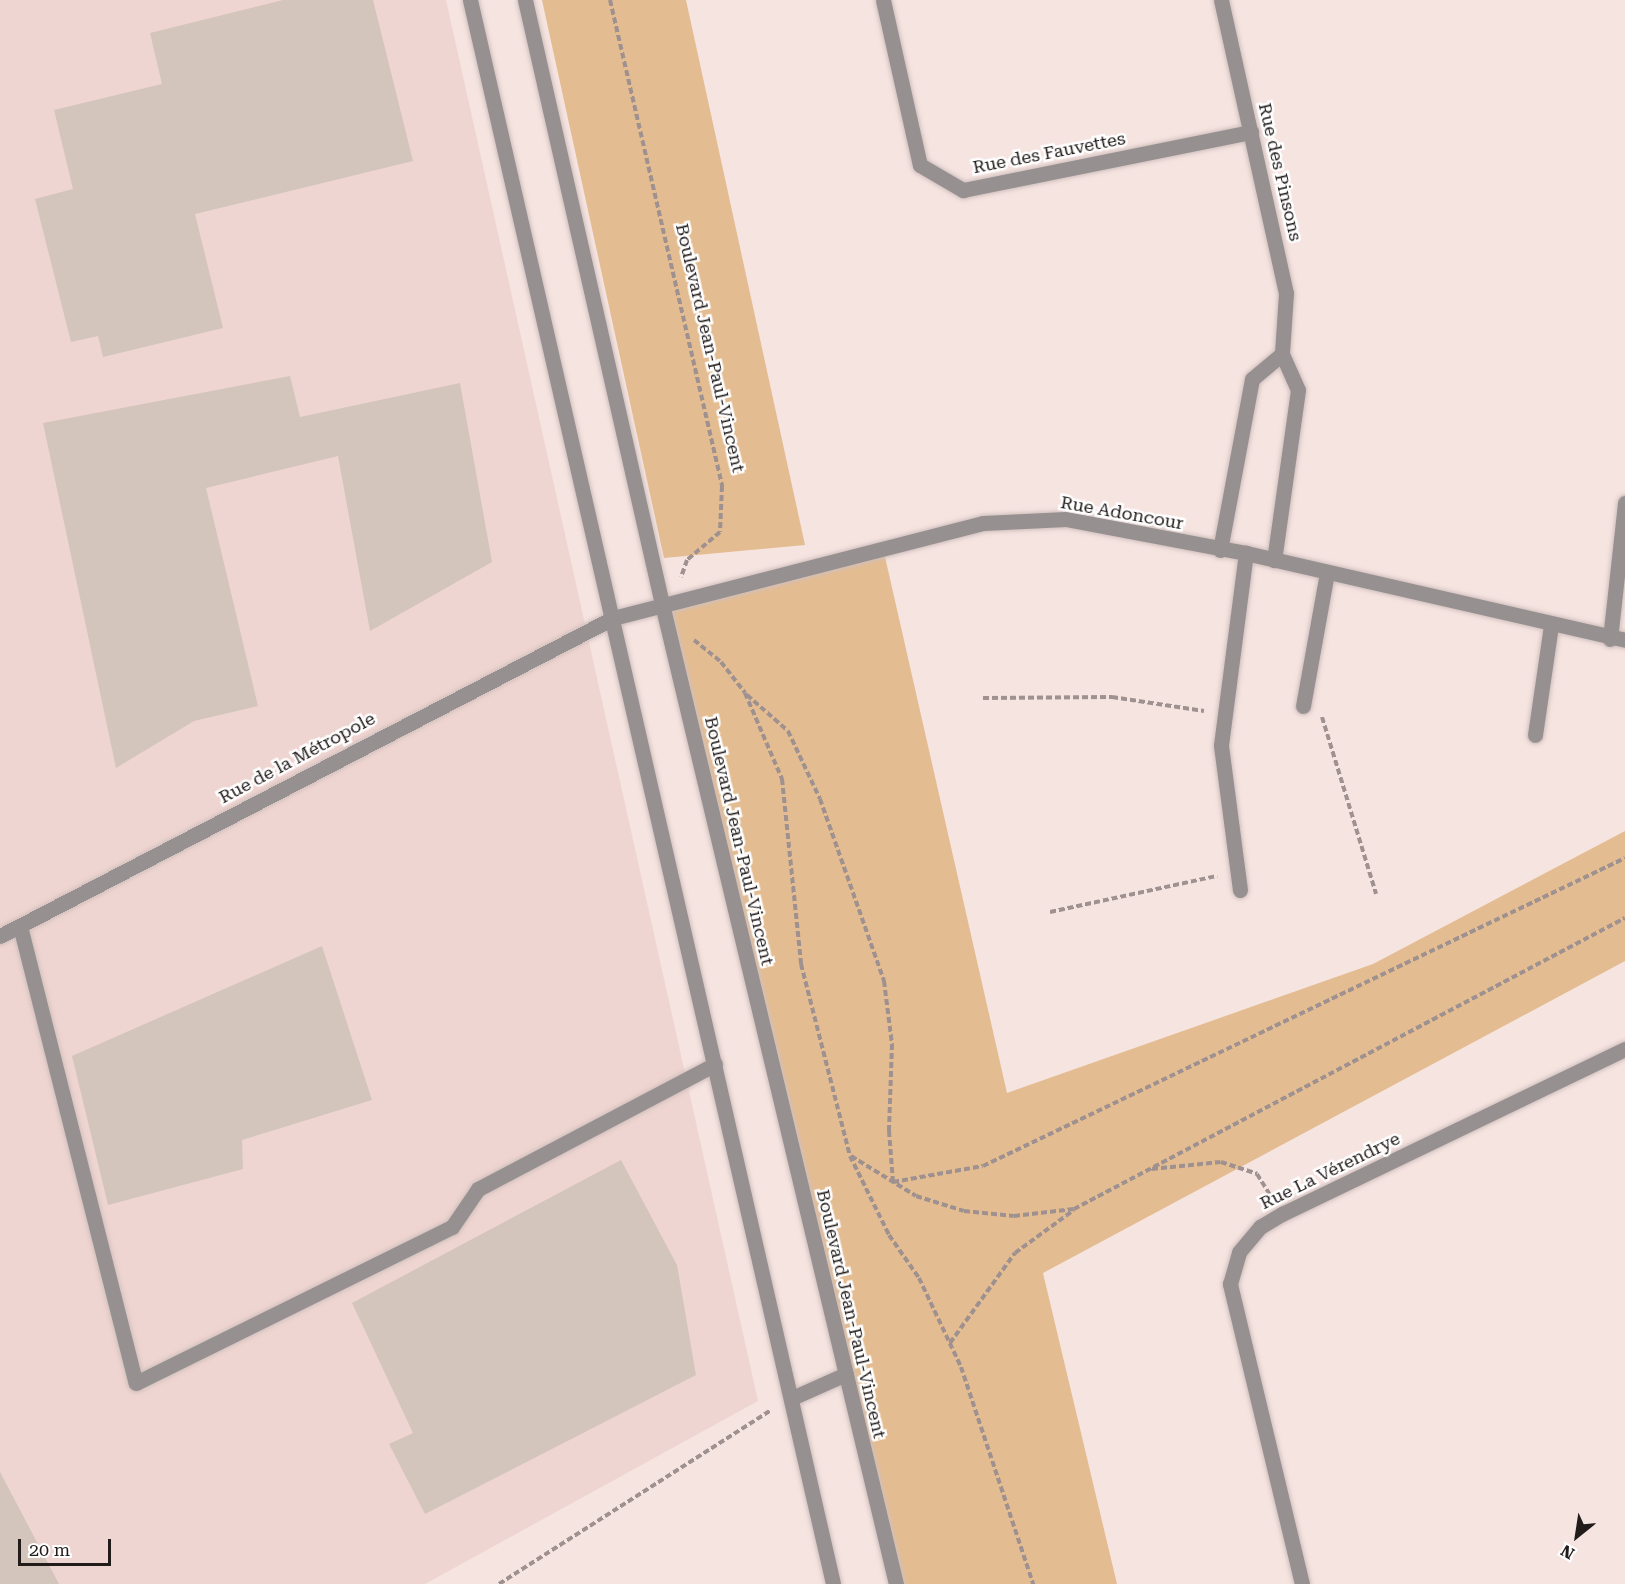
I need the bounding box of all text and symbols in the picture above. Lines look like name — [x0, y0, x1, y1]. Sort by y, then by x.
street label: Rue des Pinsons — [1254, 101, 1306, 243]
street label: Rue des Fauvettes — [971, 128, 1127, 178]
street label: Boulevard Jean-Paul-Vincent — [671, 221, 749, 475]
street label: Rue Adoncour — [1059, 492, 1185, 534]
street label: Rue de la Métropole — [215, 708, 379, 808]
street label: Boulevard Jean-Paul-Vincent — [700, 714, 778, 968]
street label: Rue La Vérendrye — [1256, 1128, 1404, 1214]
street label: Boulevard Jean-Paul-Vincent — [812, 1187, 890, 1441]
north arrow — [1547, 1506, 1607, 1566]
scale bar — [21, 1527, 114, 1565]
text: 20 m — [29, 1539, 70, 1560]
text: N — [1558, 1541, 1578, 1563]

